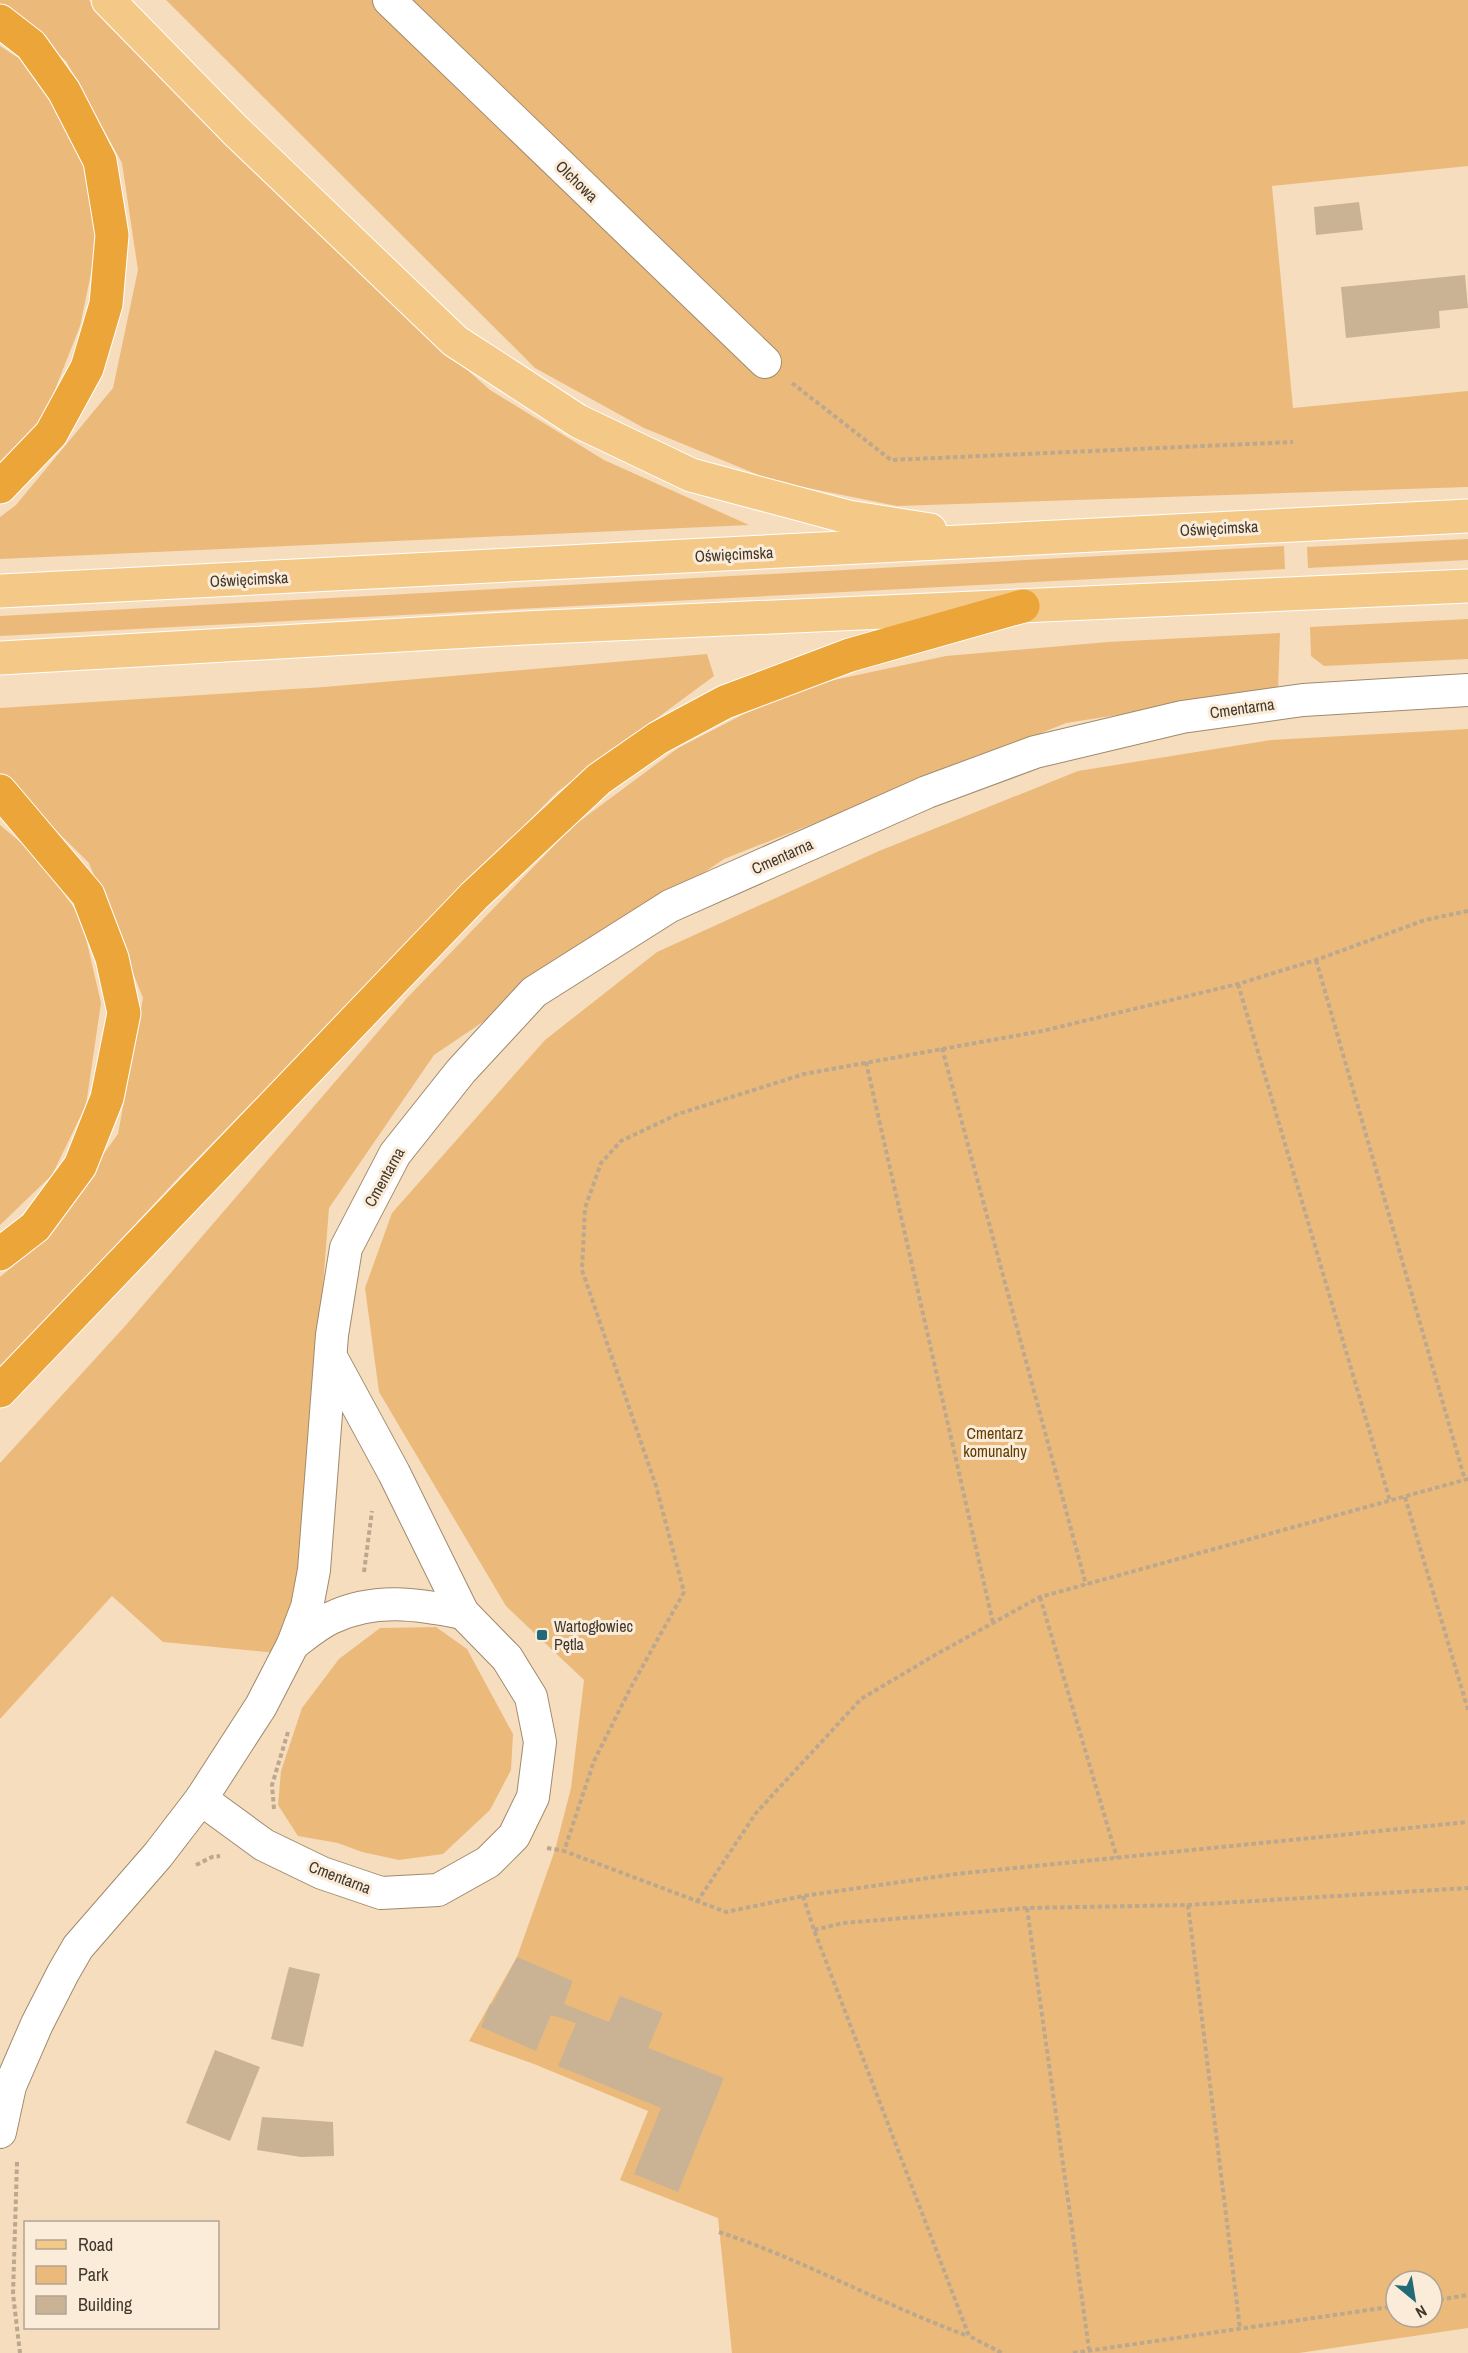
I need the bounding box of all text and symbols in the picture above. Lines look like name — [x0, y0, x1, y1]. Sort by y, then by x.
street label: Olchowa — [551, 155, 604, 207]
street label: Oświęcimska — [1179, 515, 1260, 541]
street label: Oświęcimska — [694, 541, 775, 567]
street label: Oświęcimska — [209, 566, 290, 592]
street label: Cmentarna — [1208, 692, 1276, 723]
street label: Cmentarna — [748, 832, 817, 879]
street label: Cmentarna — [359, 1143, 410, 1211]
park label: Cmentarz komunalny — [963, 1422, 1027, 1462]
place label: Wartogłowiec Pętla — [554, 1615, 633, 1655]
marker: Wartogłowiec Pętla — [535, 1628, 549, 1642]
street label: Cmentarna — [306, 1855, 375, 1899]
legend — [24, 2221, 219, 2329]
text: Road — [78, 2232, 113, 2257]
text: Park — [78, 2262, 109, 2287]
north arrow — [1384, 2269, 1444, 2329]
text: Building — [78, 2292, 133, 2317]
text: N — [1412, 2300, 1431, 2324]

